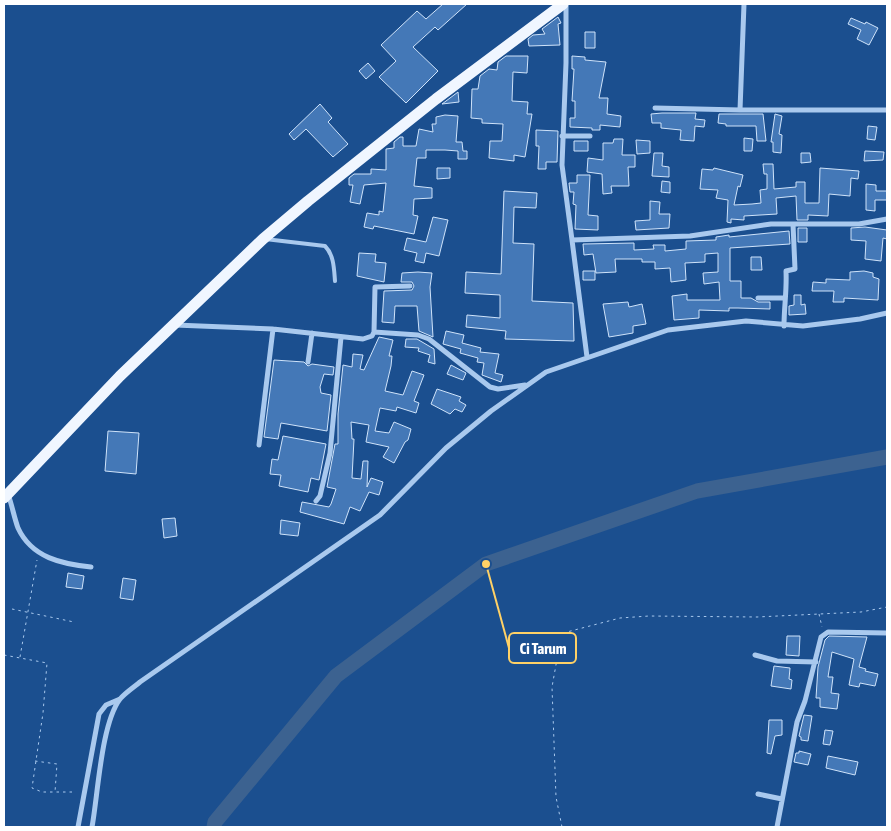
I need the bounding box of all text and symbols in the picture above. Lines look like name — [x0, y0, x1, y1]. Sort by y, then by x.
callout: Ci Tarum — [509, 633, 576, 663]
text: Ci Tarum — [519, 640, 567, 657]

